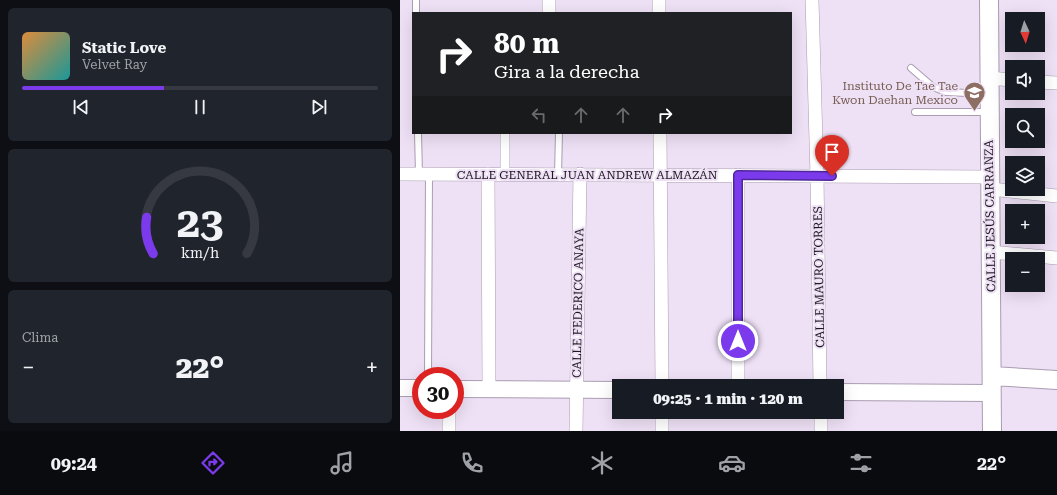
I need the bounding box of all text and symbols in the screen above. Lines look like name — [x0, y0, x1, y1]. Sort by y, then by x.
north arrow — [1005, 12, 1045, 52]
map controls — [1005, 12, 1045, 292]
text: 80 m — [494, 27, 559, 60]
icon: right — [428, 28, 480, 80]
text: Static Love — [82, 39, 166, 57]
text: Velvet Ray — [82, 57, 147, 72]
button: sound — [1005, 60, 1045, 100]
text: Gira a la derecha — [494, 61, 639, 82]
place label: Instituto De Tae Tae Kwon Daehan Mexico — [832, 79, 958, 107]
school or university icon: Instituto De Tae Tae Kwon Daehan Mexico — [961, 80, 987, 113]
icon: previous — [70, 96, 92, 118]
icon: pause — [189, 96, 211, 118]
icon: next — [308, 96, 330, 118]
icon: left — [528, 104, 550, 126]
icon: ahead — [570, 104, 592, 126]
icon: ahead — [612, 104, 634, 126]
icon: right — [654, 104, 676, 126]
button: search — [1005, 108, 1045, 148]
pin — [815, 135, 849, 176]
street label: CALLE JESÚS CARRANZA — [982, 139, 998, 292]
icon: arrive — [821, 141, 843, 163]
button: layers — [1005, 156, 1045, 196]
street label: CALLE GENERAL JUAN ANDREW ALMAZÁN — [457, 168, 718, 182]
text: 23 — [177, 197, 223, 246]
button: + — [1005, 204, 1045, 244]
street label: CALLE MAURO TORRES — [811, 206, 827, 348]
street label: CALLE FEDERICO ANAYA — [570, 227, 586, 378]
text: km/h — [181, 244, 219, 260]
button: − — [1005, 252, 1045, 292]
position arrow — [717, 320, 759, 362]
text: Clima — [22, 330, 58, 345]
text: 22° — [176, 350, 224, 385]
text: − — [22, 355, 34, 380]
text: + — [366, 355, 378, 380]
speed limit sign: 30 — [412, 367, 464, 419]
text: 09:25 · 1 min · 120 m — [653, 390, 803, 408]
icon: directions — [199, 449, 227, 477]
icon: music — [328, 449, 356, 477]
icon: phone — [458, 449, 486, 477]
icon: climate — [588, 449, 616, 477]
icon: car — [718, 449, 746, 477]
icon: filters — [847, 449, 875, 477]
text: 09:24 — [51, 453, 97, 474]
text: 22° — [977, 453, 1006, 474]

